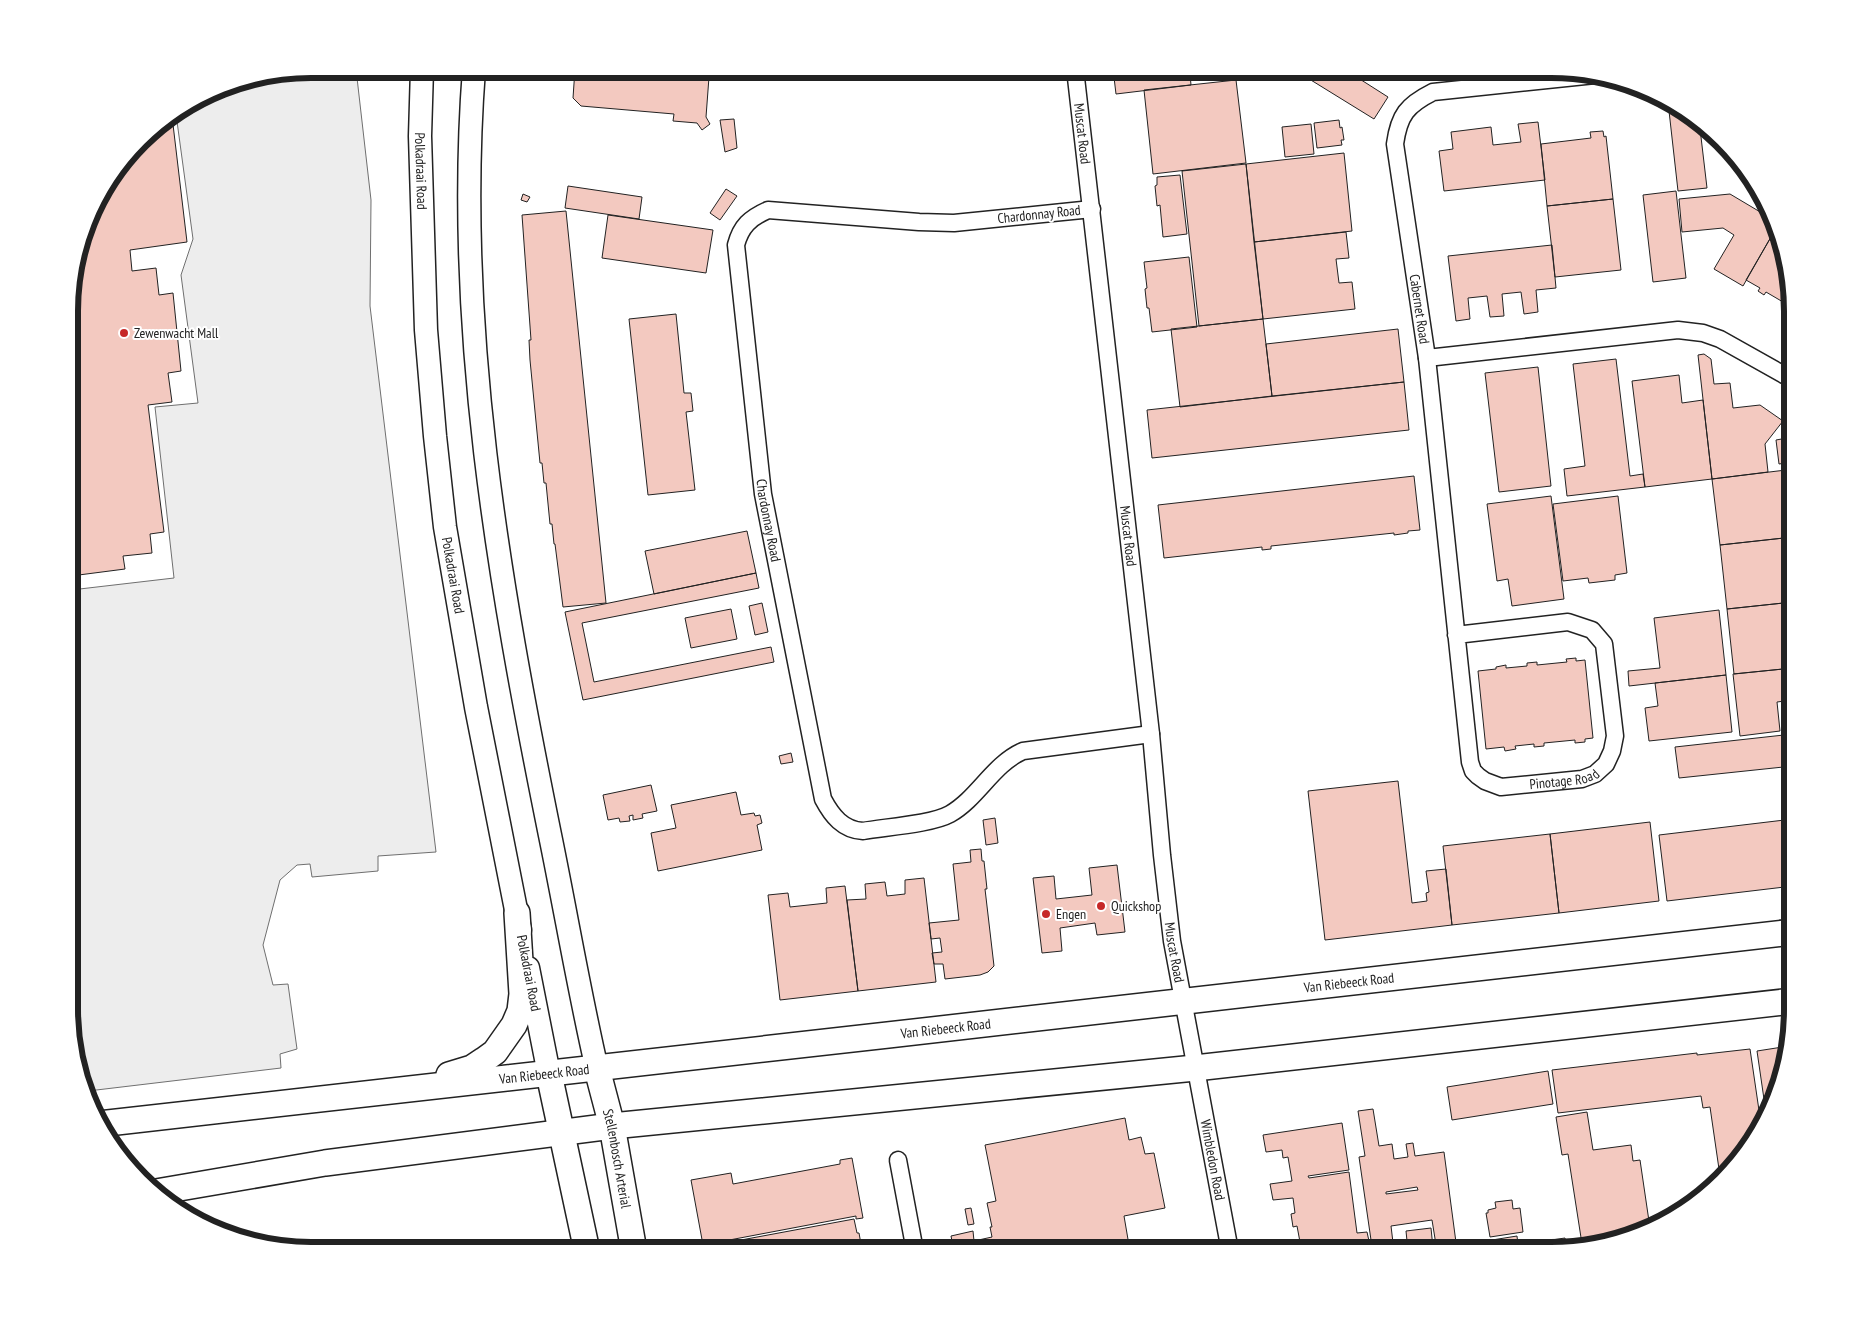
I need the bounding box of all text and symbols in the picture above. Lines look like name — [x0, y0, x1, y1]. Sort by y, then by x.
street label: Muscat Road — [1070, 102, 1095, 165]
street label: Polkadraai Road — [411, 132, 431, 210]
street label: Chardonnay Road — [996, 201, 1082, 227]
street label: Cabernet Road — [1406, 273, 1434, 345]
place label: Zewenwacht Mall — [134, 324, 219, 342]
marker: Zewenwacht Mall — [118, 327, 130, 339]
street label: Chardonnay Road — [752, 478, 785, 563]
street label: Muscat Road — [1116, 505, 1141, 567]
street label: Polkadraai Road — [438, 536, 469, 615]
street label: Pinotage Road — [1529, 765, 1603, 793]
place label: Quickshop — [1111, 897, 1161, 915]
marker: Quickshop — [1095, 900, 1107, 912]
place label: Engen — [1056, 905, 1086, 923]
marker: Engen — [1040, 908, 1052, 920]
street label: Muscat Road — [1161, 921, 1189, 984]
street label: Polkadraai Road — [513, 933, 545, 1013]
street label: Van Riebeeck Road — [1302, 968, 1395, 997]
street label: Van Riebeeck Road — [899, 1014, 992, 1043]
street label: Van Riebeeck Road — [497, 1060, 590, 1088]
street label: Stellenbosch Arterial — [599, 1107, 635, 1210]
street label: Wimbledon Road — [1197, 1118, 1229, 1202]

